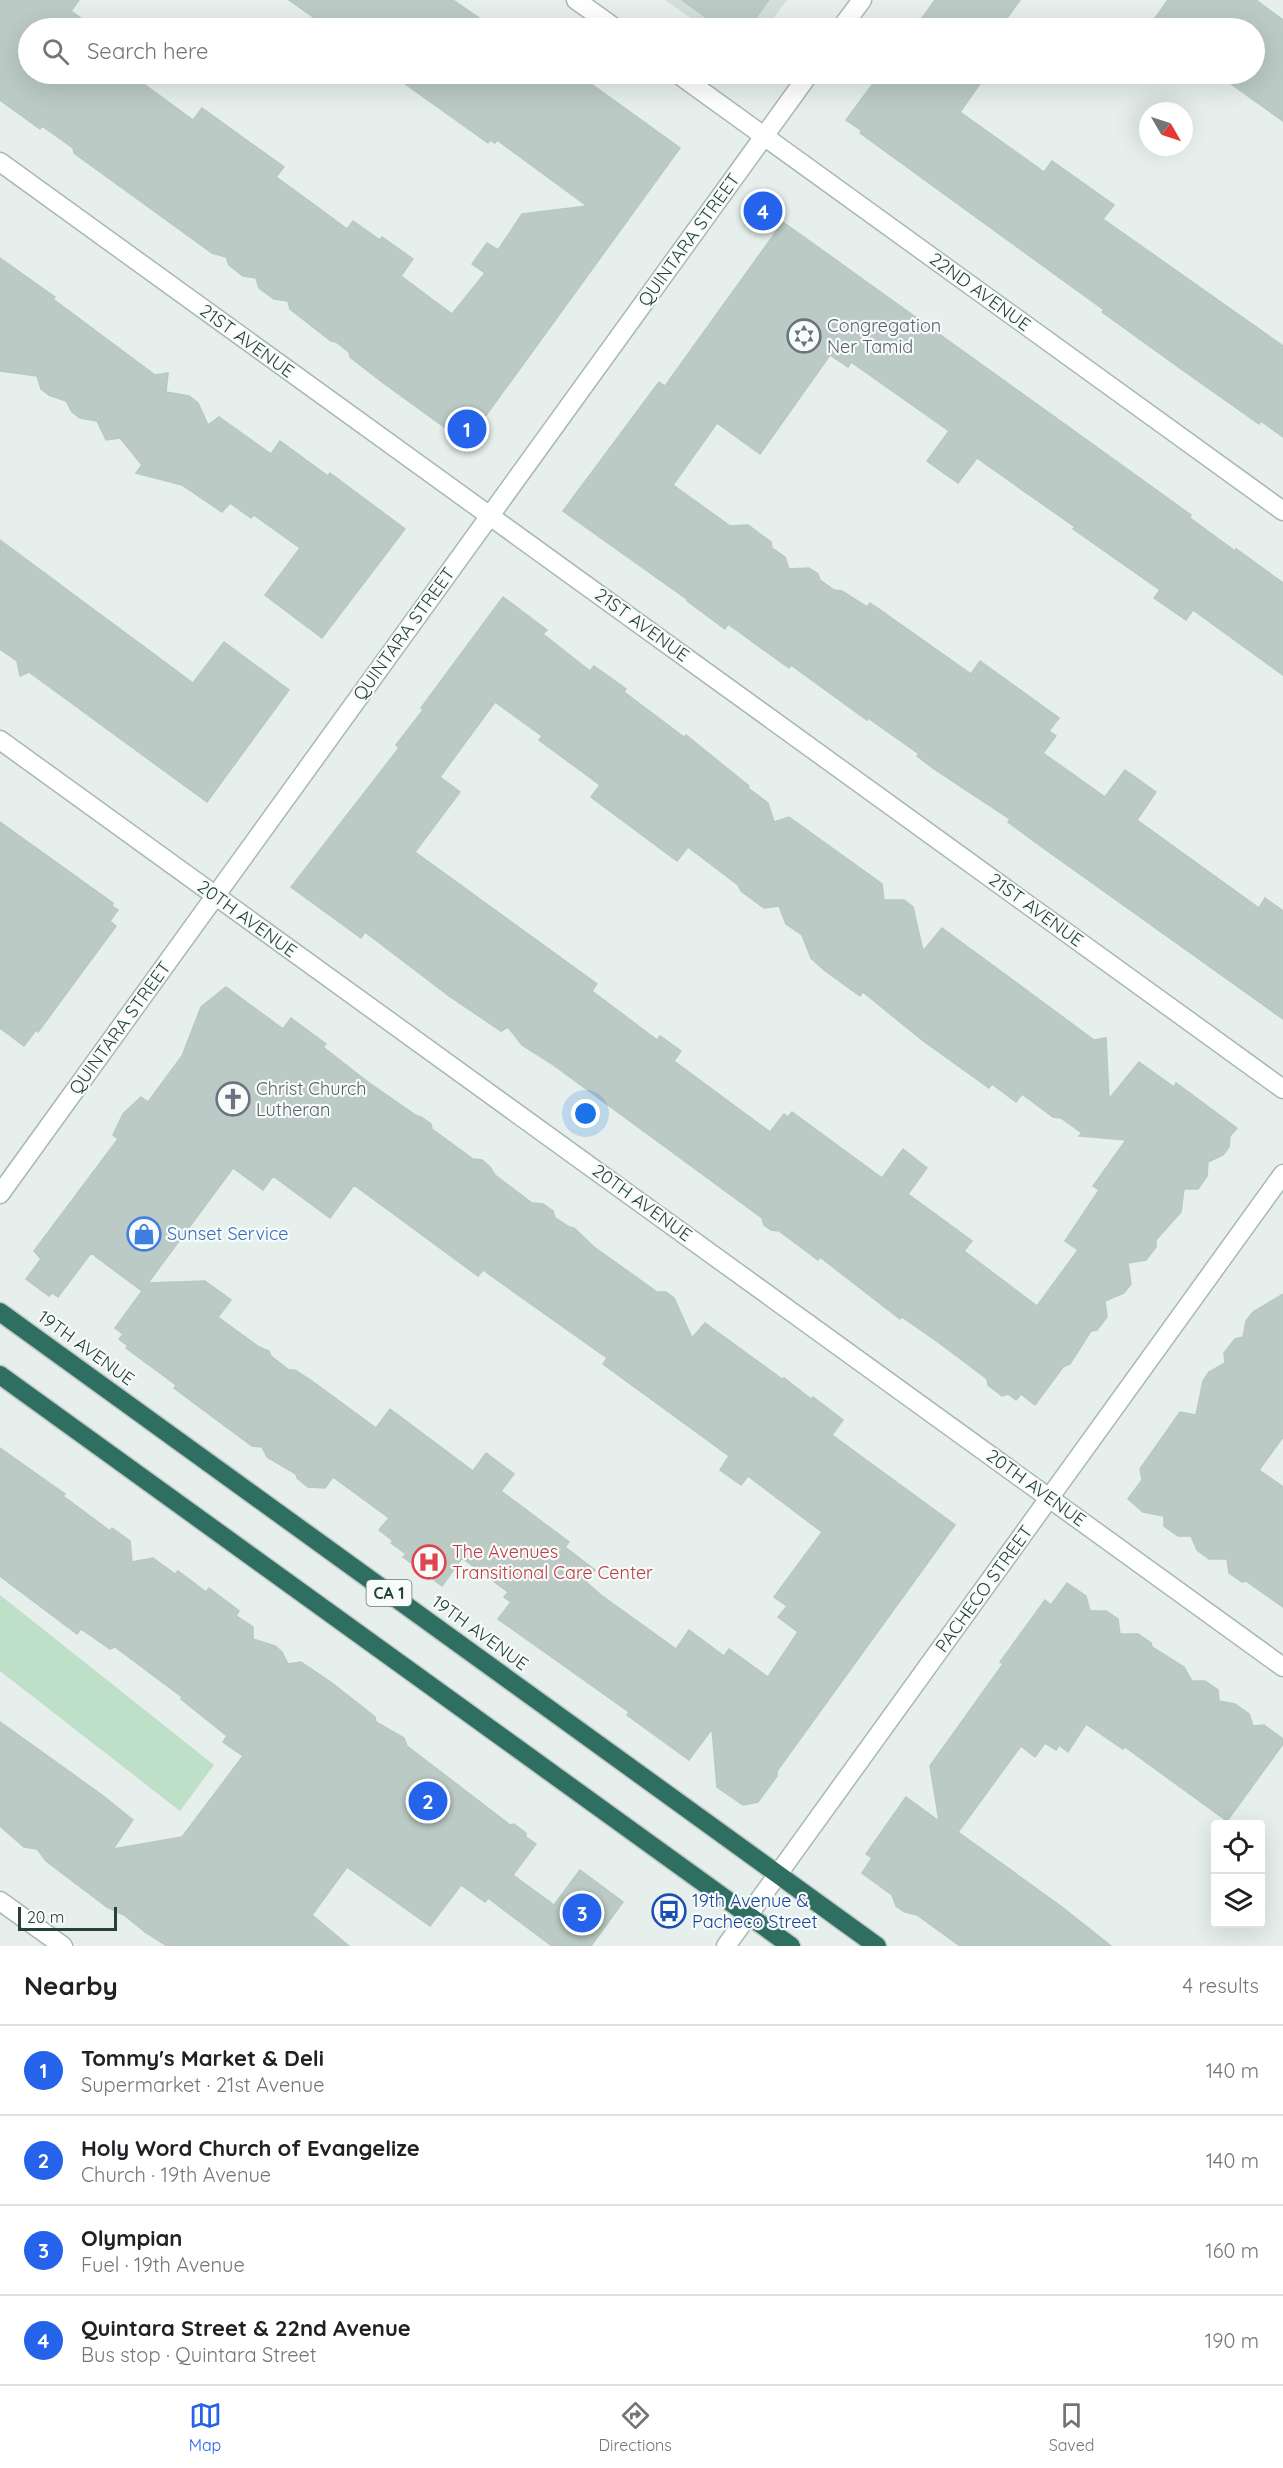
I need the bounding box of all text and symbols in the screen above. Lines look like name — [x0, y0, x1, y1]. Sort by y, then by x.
search box — [18, 18, 1265, 84]
icon: search — [39, 35, 72, 68]
text: Search here — [87, 37, 208, 65]
north arrow — [1139, 102, 1193, 156]
street label: QUINTARA STREET — [633, 169, 745, 311]
pin: 4 — [744, 188, 783, 234]
street label: 22ND AVENUE — [925, 247, 1035, 336]
street label: 21ST AVENUE — [196, 299, 299, 382]
place label: Congregation Ner Tamid — [827, 314, 941, 358]
synagogue icon: Congregation Ner Tamid — [786, 318, 822, 354]
pin: 1 — [448, 406, 486, 452]
street label: QUINTARA STREET — [348, 563, 460, 705]
street label: 21ST AVENUE — [591, 583, 694, 666]
street label: 21ST AVENUE — [985, 868, 1088, 951]
street label: 20TH AVENUE — [193, 875, 302, 962]
street label: QUINTARA STREET — [64, 957, 176, 1099]
place label: Christ Church Lutheran — [256, 1077, 367, 1121]
church icon: Christ Church Lutheran — [215, 1081, 251, 1117]
your location — [571, 1099, 600, 1128]
street label: 20TH AVENUE — [588, 1159, 697, 1246]
shop icon: Sunset Service — [126, 1216, 162, 1252]
place label: Sunset Service — [167, 1222, 288, 1245]
street label: 19TH AVENUE — [34, 1305, 139, 1390]
street label: 20TH AVENUE — [982, 1444, 1091, 1531]
street label: PACHECO STREET — [930, 1521, 1037, 1657]
place label: The Avenues Transitional Care Center — [452, 1540, 653, 1584]
hospital icon: The Avenues Transitional Care Center — [411, 1544, 447, 1580]
road number: CA 1 — [366, 1580, 412, 1606]
street label: 19TH AVENUE — [428, 1590, 533, 1675]
pin: 2 — [408, 1778, 448, 1824]
map controls — [1211, 1820, 1265, 1928]
button: locate — [1211, 1820, 1265, 1874]
button: layers — [1211, 1874, 1265, 1928]
place label: 19th Avenue & Pacheco Street — [692, 1889, 818, 1933]
pin: 3 — [562, 1890, 602, 1936]
bus stop icon: 19th Avenue & Pacheco Street — [651, 1893, 687, 1929]
scale bar — [18, 1904, 117, 1932]
text: 20 m — [27, 1907, 64, 1927]
text: Nearby — [24, 1969, 118, 2002]
text: 4 results — [1183, 1973, 1259, 1998]
text: Tommy's Market & Deli — [81, 2044, 324, 2072]
text: 1 — [40, 2058, 47, 2083]
text: 140 m — [1206, 2058, 1259, 2083]
text: Supermarket · 21st Avenue — [81, 2072, 324, 2097]
text: Holy Word Church of Evangelize — [81, 2134, 420, 2162]
text: 2 — [38, 2148, 49, 2173]
text: 140 m — [1206, 2148, 1259, 2173]
text: Church · 19th Avenue — [81, 2162, 271, 2187]
text: Olympian — [81, 2224, 182, 2252]
text: 3 — [38, 2238, 49, 2263]
text: 160 m — [1205, 2238, 1259, 2263]
text: Fuel · 19th Avenue — [81, 2252, 245, 2277]
text: Quintara Street & 22nd Avenue — [81, 2314, 411, 2342]
text: 4 — [38, 2328, 49, 2353]
text: 190 m — [1205, 2328, 1259, 2353]
text: Bus stop · Quintara Street — [81, 2342, 317, 2367]
tab: Map — [189, 2399, 222, 2455]
tab: Directions — [599, 2399, 672, 2455]
tab: Saved — [1049, 2399, 1094, 2455]

